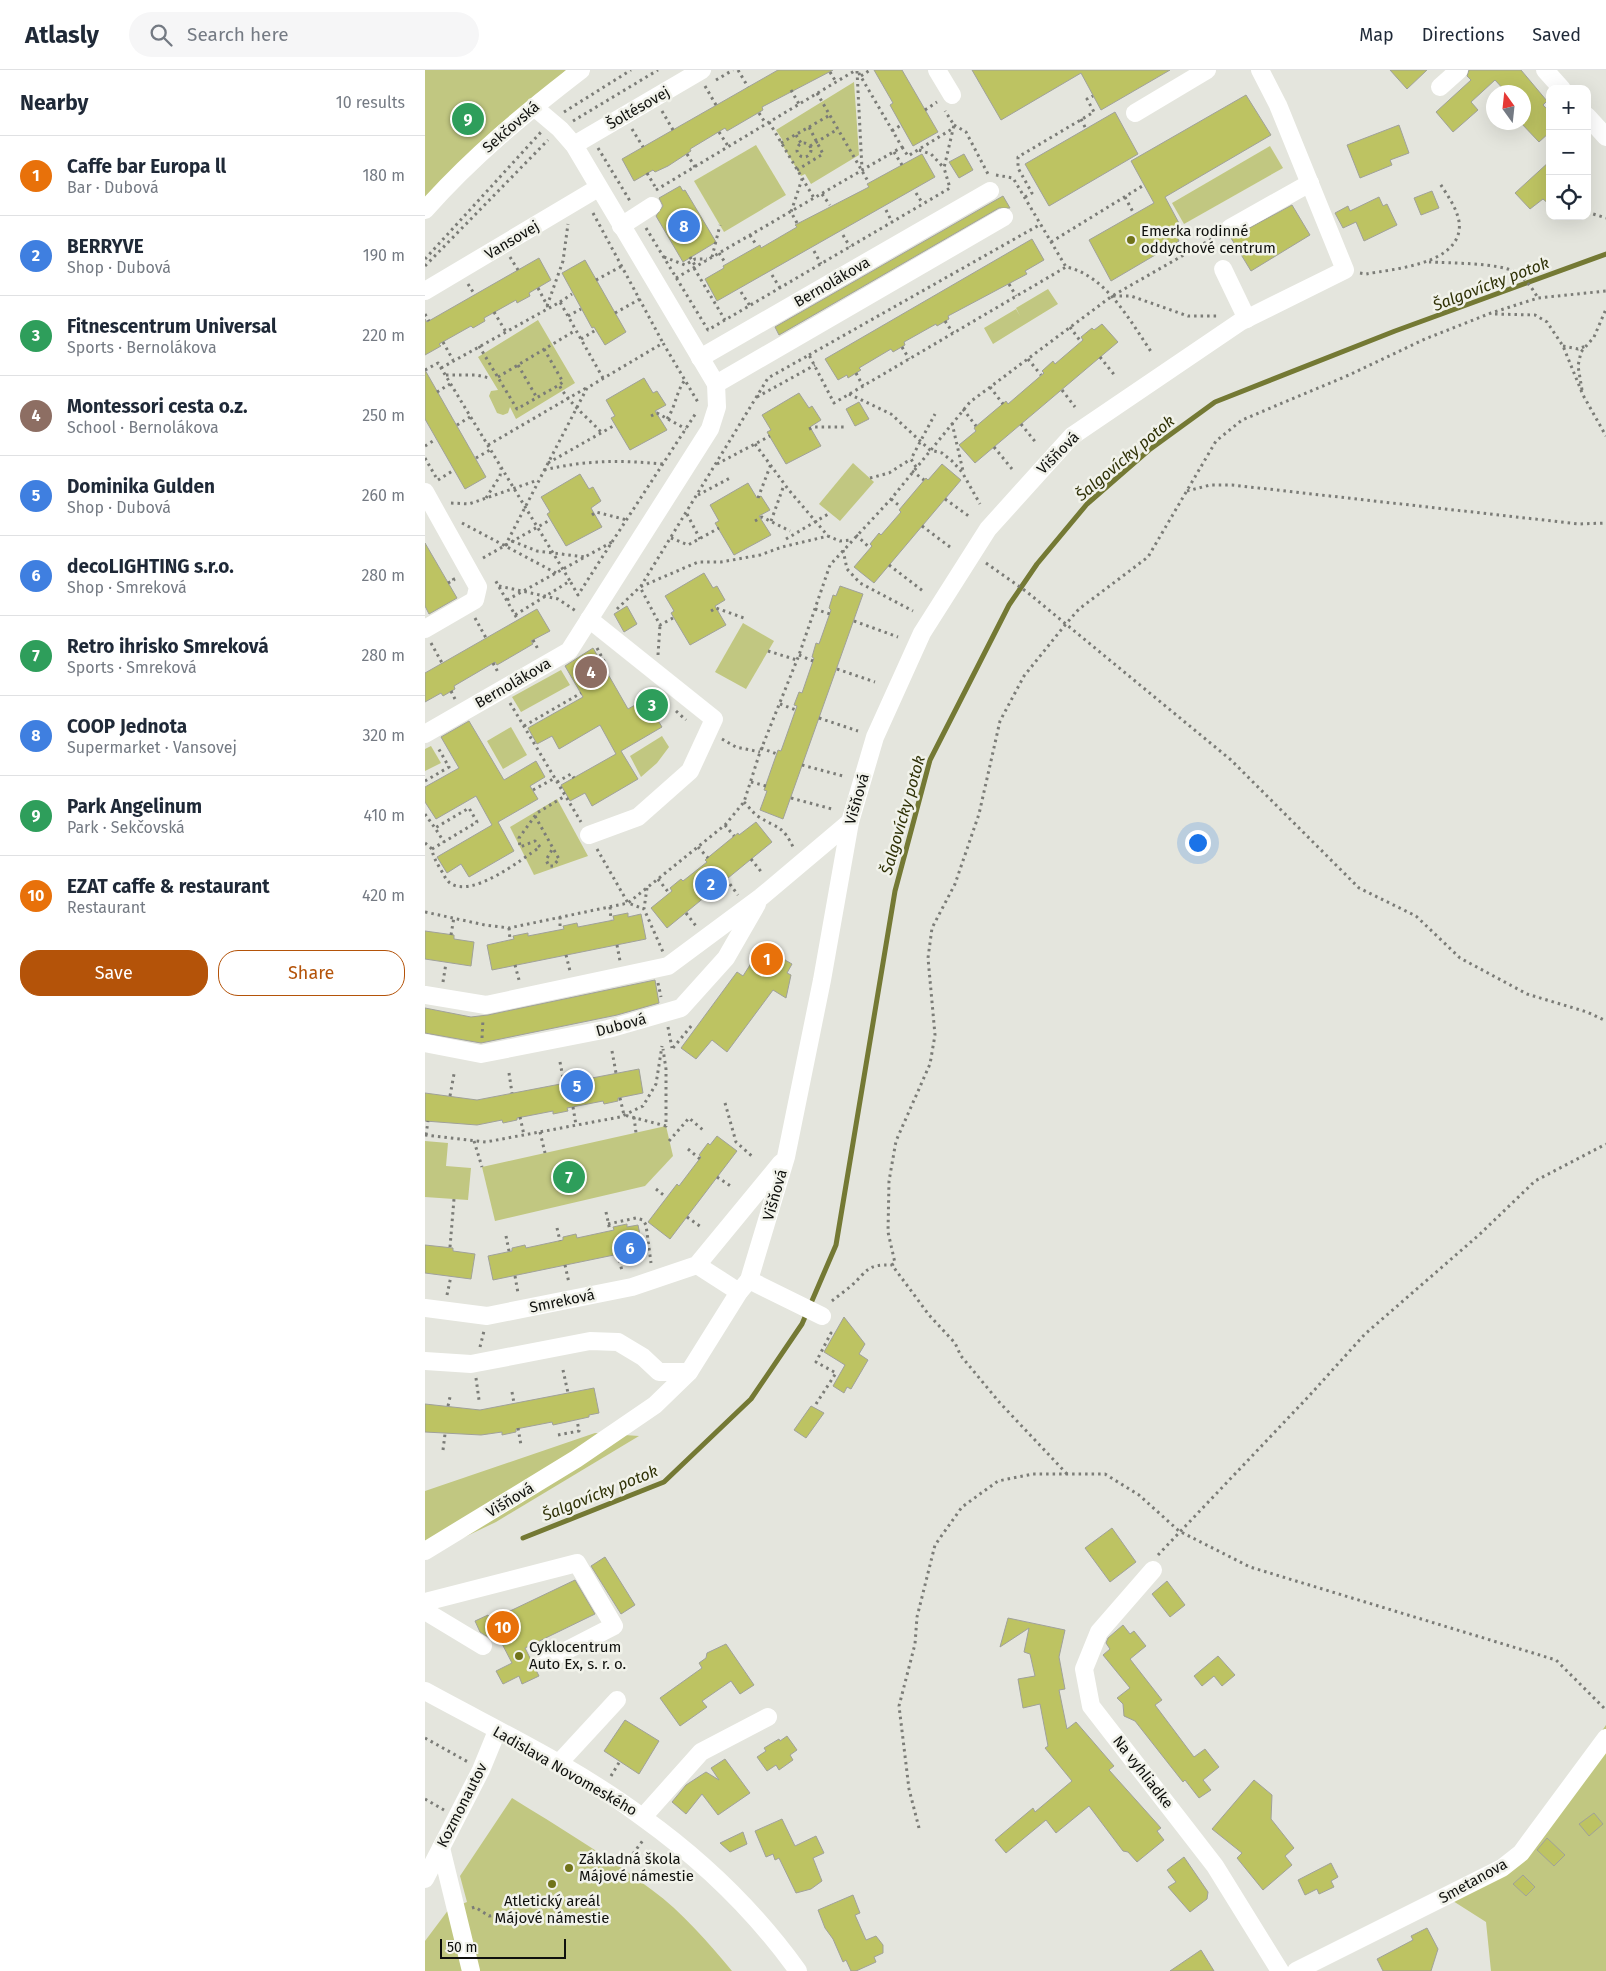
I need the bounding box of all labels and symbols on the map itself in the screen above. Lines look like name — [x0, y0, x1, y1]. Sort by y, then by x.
street label: Šoltésovej — [603, 83, 673, 133]
north arrow — [1486, 85, 1531, 130]
street label: Sekčovská — [479, 97, 543, 157]
pin: 9 — [452, 100, 484, 138]
pin: 8 — [668, 207, 700, 245]
street label: Vansovej — [482, 217, 542, 263]
place label: Emerka rodinné oddychové centrum — [1141, 222, 1276, 257]
marker: Emerka rodinné oddychové centrum — [1125, 234, 1137, 246]
water label: Šalgovícky potok — [1429, 252, 1552, 315]
street label: Bernolákova — [791, 253, 873, 311]
water label: Šalgovícky potok — [1070, 410, 1178, 505]
street label: Višňová — [1033, 428, 1083, 478]
pin: 4 — [575, 653, 607, 691]
street label: Bernolákova — [472, 654, 554, 712]
pin: 3 — [636, 686, 668, 724]
water label: Šalgovícky potok — [876, 753, 929, 878]
street label: Višňová — [841, 771, 873, 827]
your location — [1185, 830, 1211, 856]
pin: 2 — [695, 865, 727, 903]
pin: 1 — [751, 940, 783, 978]
street label: Dubová — [594, 1010, 648, 1040]
pin: 5 — [561, 1067, 593, 1105]
pin: 7 — [553, 1158, 585, 1196]
street label: Višňová — [759, 1167, 791, 1223]
pin: 6 — [614, 1229, 646, 1267]
street label: Smreková — [528, 1285, 596, 1317]
water label: Šalgovícky potok — [538, 1460, 661, 1525]
street label: Višňová — [483, 1479, 537, 1521]
pin: 10 — [487, 1608, 519, 1646]
place label: Cyklocentrum Auto Ex, s. r. o. — [529, 1638, 626, 1673]
marker: Cyklocentrum Auto Ex, s. r. o. — [513, 1650, 525, 1662]
street label: Ladislava Novomeského — [490, 1722, 640, 1820]
street label: Na vyhliadke — [1109, 1732, 1177, 1812]
street label: Kozmonautov — [433, 1759, 491, 1850]
place label: Základná škola Májové námestie — [579, 1850, 694, 1885]
street label: Smetanova — [1436, 1855, 1510, 1907]
marker: Základná škola Májové námestie — [563, 1862, 575, 1874]
marker: Atletický areál Májové námestie — [546, 1878, 558, 1890]
place label: Atletický areál Májové námestie — [495, 1892, 609, 1927]
scale bar — [440, 1936, 566, 1959]

